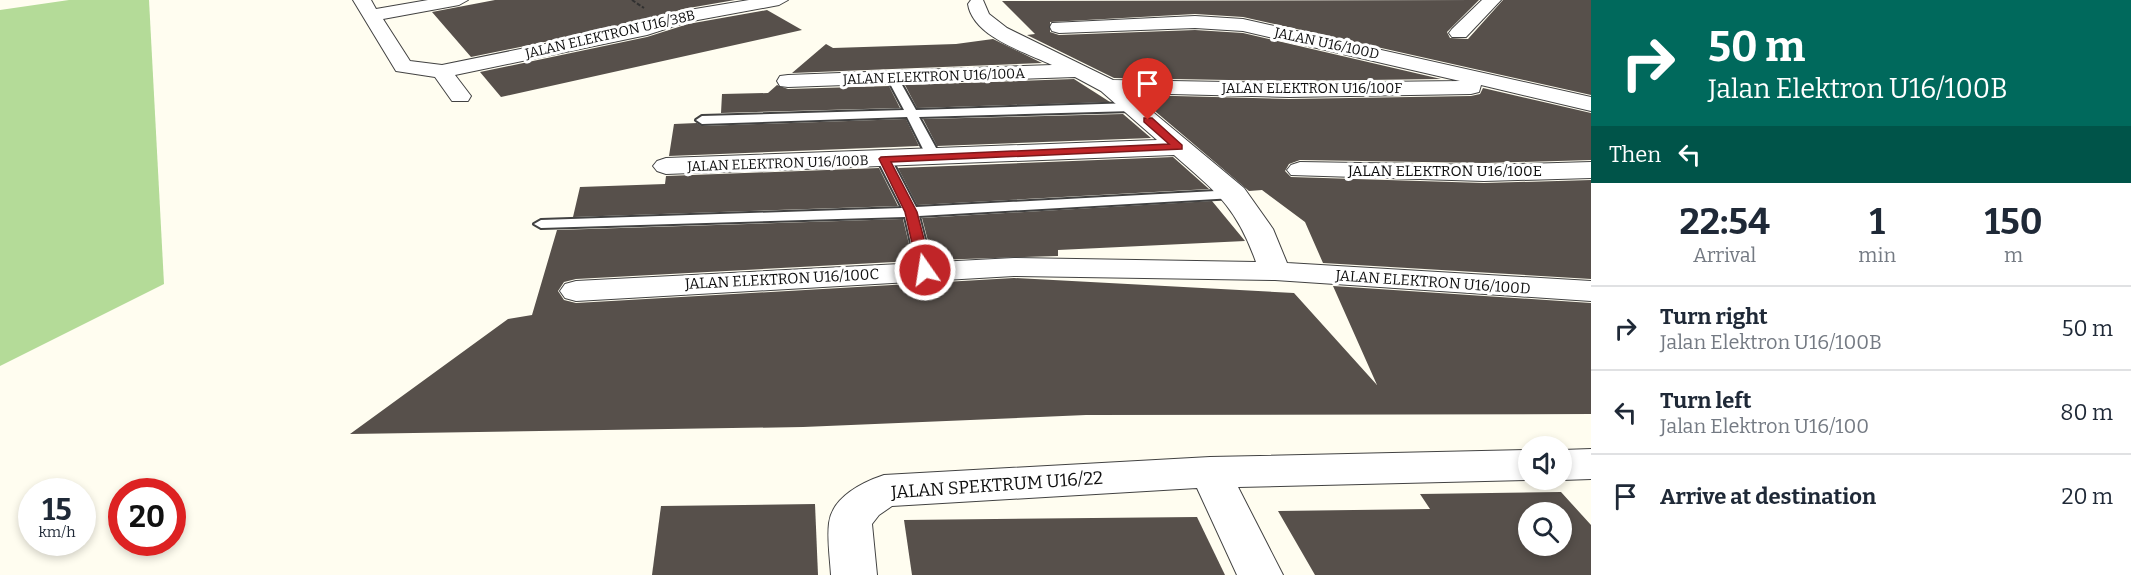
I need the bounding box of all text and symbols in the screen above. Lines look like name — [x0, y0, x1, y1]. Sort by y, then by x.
street label: JALAN ELEKTRON U16/38B — [523, 7, 697, 63]
text: 50 m — [1708, 22, 1805, 72]
street label: JALAN U16/100D — [1272, 24, 1381, 63]
icon: right — [1609, 24, 1687, 102]
pin — [1122, 58, 1173, 120]
street label: JALAN ELEKTRON U16/100A — [842, 65, 1025, 88]
icon: arrive — [1131, 67, 1164, 100]
text: Jalan Elektron U16/100B — [1708, 73, 2008, 105]
street label: JALAN ELEKTRON U16/100F — [1221, 80, 1402, 97]
icon: left — [1673, 138, 1706, 171]
text: Then — [1609, 141, 1661, 168]
street label: JALAN ELEKTRON U16/100B — [686, 152, 869, 175]
street label: JALAN ELEKTRON U16/100E — [1347, 162, 1542, 180]
text: 22:54 — [1679, 200, 1770, 244]
text: 1 — [1869, 200, 1885, 244]
text: 150 — [1984, 200, 2043, 244]
position arrow — [893, 238, 957, 302]
text: Arrival — [1693, 243, 1756, 267]
text: min — [1858, 243, 1896, 267]
text: m — [2004, 243, 2023, 267]
street label: JALAN ELEKTRON U16/100C — [683, 265, 880, 293]
street label: JALAN ELEKTRON U16/100D — [1334, 266, 1531, 298]
text: Turn right — [1660, 303, 1768, 330]
icon: right — [1609, 312, 1642, 345]
text: 50 m — [2062, 315, 2113, 342]
text: Jalan Elektron U16/100B — [1660, 330, 1882, 354]
text: Turn left — [1660, 387, 1752, 414]
icon: left — [1609, 396, 1642, 429]
text: 80 m — [2060, 399, 2113, 426]
text: Jalan Elektron U16/100 — [1660, 414, 1869, 438]
map controls — [1518, 436, 1572, 556]
button: sound — [1518, 436, 1572, 490]
street label: JALAN SPEKTRUM U16/22 — [889, 467, 1104, 503]
speed limit sign: 20 — [108, 478, 186, 556]
icon: arrive — [1609, 480, 1642, 513]
text: Arrive at destination — [1660, 483, 1876, 510]
text: 20 m — [2062, 483, 2113, 510]
text: 15 — [42, 492, 72, 528]
button: search — [1518, 502, 1572, 556]
text: km/h — [38, 523, 76, 541]

